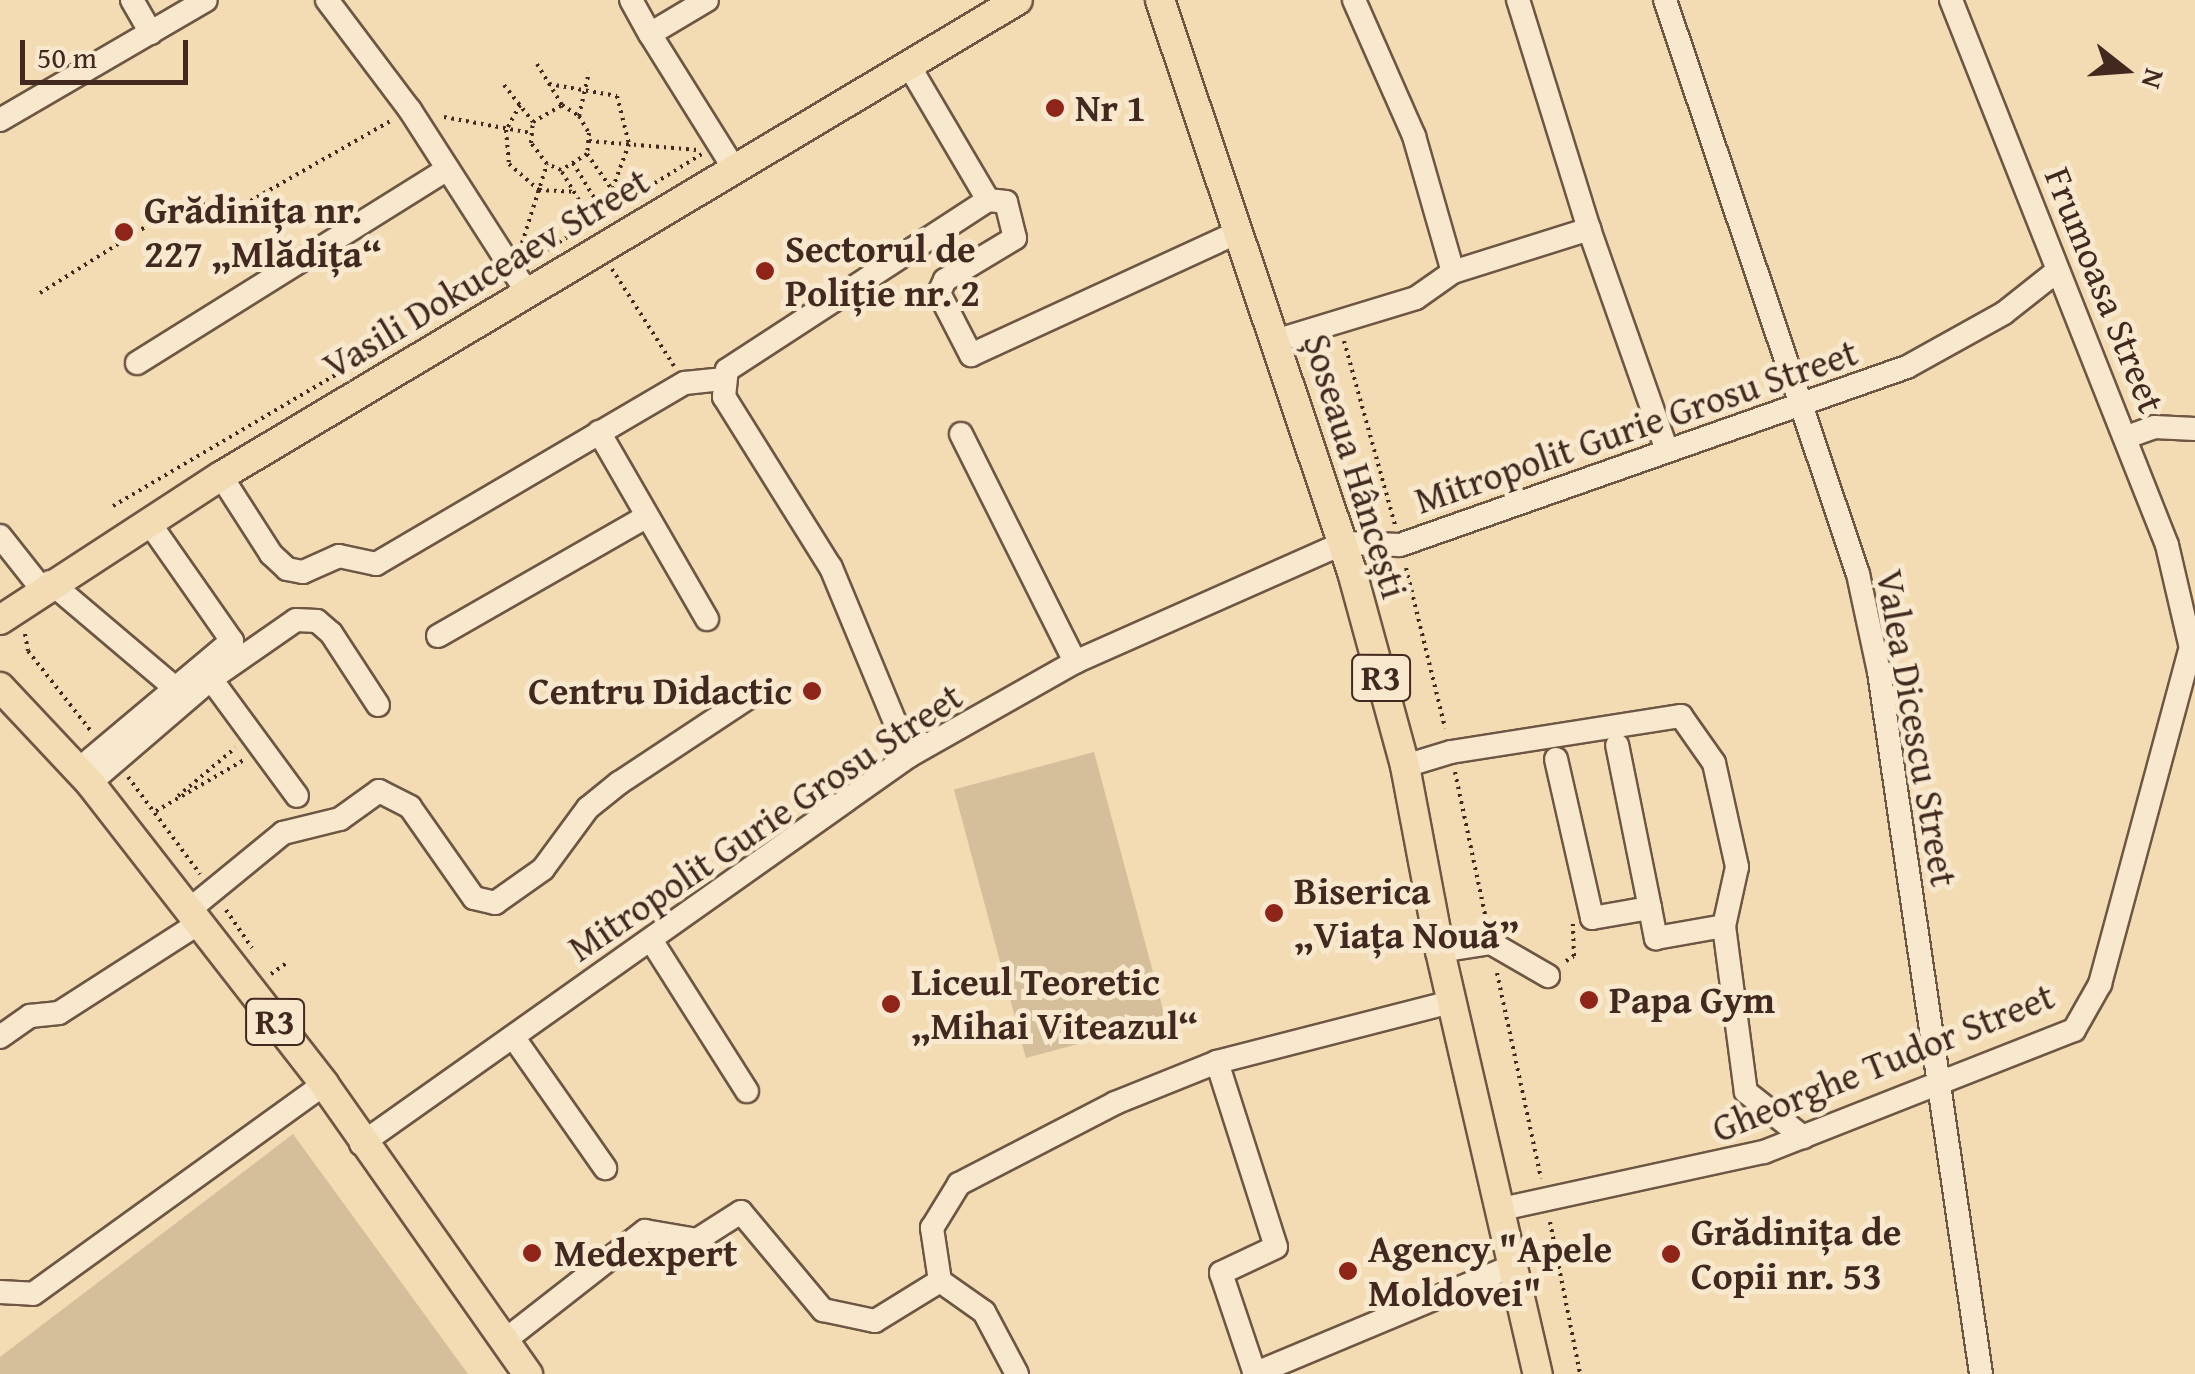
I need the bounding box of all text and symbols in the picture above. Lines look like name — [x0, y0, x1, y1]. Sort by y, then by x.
scale bar — [25, 20, 192, 82]
north arrow — [2075, 20, 2175, 120]
text: 50 m — [37, 35, 97, 79]
text: N — [2132, 64, 2177, 94]
place label: Nr 1 — [1075, 85, 1146, 131]
marker: Nr 1 — [1044, 97, 1066, 119]
street label: Vasili Dokuceaev Street — [315, 158, 657, 388]
street label: Frumoasa Street — [2035, 161, 2175, 419]
place label: Grădinița nr. 227 „Mlădița“ — [144, 187, 382, 276]
marker: Grădinița nr. 227 „Mlădița“ — [113, 221, 135, 243]
place label: Sectorul de Poliție nr. 2 — [785, 226, 980, 316]
marker: Sectorul de Poliție nr. 2 — [754, 260, 776, 282]
street label: Șoseaua Hâncești — [1294, 328, 1418, 604]
street label: Mitropolit Gurie Grosu Street — [1409, 329, 1863, 523]
street label: Valea Dicescu Street — [1867, 566, 1967, 890]
road number: R3 — [1351, 648, 1411, 708]
place label: Centru Didactic — [528, 668, 792, 714]
street label: Mitropolit Gurie Grosu Street — [559, 673, 971, 971]
marker: Centru Didactic — [801, 680, 823, 702]
place label: Biserica „Viața Nouă” — [1294, 868, 1519, 958]
marker: Biserica „Viața Nouă” — [1263, 902, 1285, 924]
place label: Liceul Teoretic „Mihai Viteazul“ — [911, 959, 1198, 1048]
street label: Gheorghe Tudor Street — [1705, 973, 2061, 1151]
place label: Papa Gym — [1609, 977, 1775, 1023]
marker: Papa Gym — [1578, 989, 1600, 1011]
road number: R3 — [245, 992, 305, 1052]
marker: Liceul Teoretic „Mihai Viteazul“ — [880, 993, 902, 1015]
place label: Grădinița de Copii nr. 53 — [1691, 1209, 1902, 1298]
place label: Agency "Apele Moldovei" — [1368, 1226, 1612, 1316]
place label: Medexpert — [554, 1230, 737, 1276]
marker: Medexpert — [519, 1240, 545, 1266]
marker: Grădinița de Copii nr. 53 — [1660, 1243, 1682, 1265]
marker: Agency "Apele Moldovei" — [1337, 1260, 1359, 1282]

